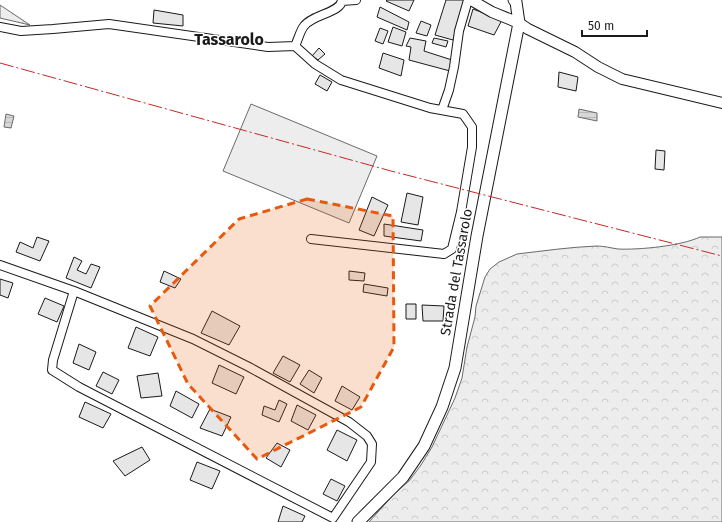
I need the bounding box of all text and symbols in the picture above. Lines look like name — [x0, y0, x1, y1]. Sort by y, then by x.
scale bar — [582, 12, 647, 38]
text: 50 m — [588, 19, 614, 33]
district label: Tassarolo — [194, 30, 264, 49]
street label: Strada del Tassarolo — [437, 207, 476, 337]

